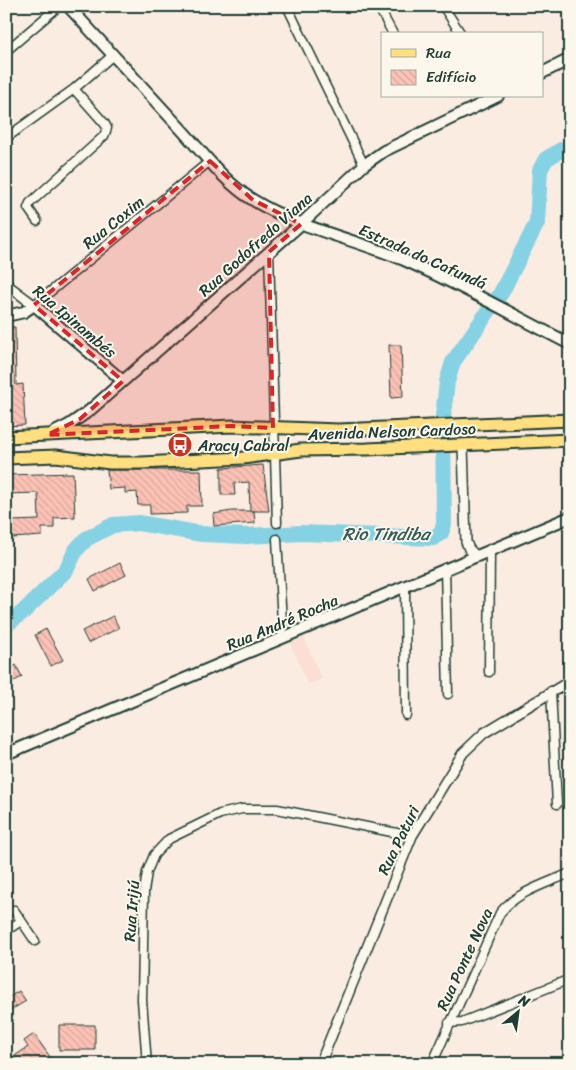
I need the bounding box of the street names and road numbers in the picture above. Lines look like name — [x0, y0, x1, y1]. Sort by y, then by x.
street label: Rua Godofredo Viana — [191, 185, 319, 304]
street label: Rua Coxim — [76, 188, 151, 257]
street label: Estrada do Cafundá — [354, 215, 492, 298]
street label: Rua Ipinambés — [26, 277, 124, 366]
street label: Avenida Nelson Cardoso — [307, 414, 476, 449]
street label: Rua André Rocha — [222, 585, 344, 659]
street label: Rua Paturi — [369, 800, 428, 880]
street label: Rua Irijú — [115, 879, 148, 943]
street label: Rua Ponte Nova — [428, 903, 501, 1015]

